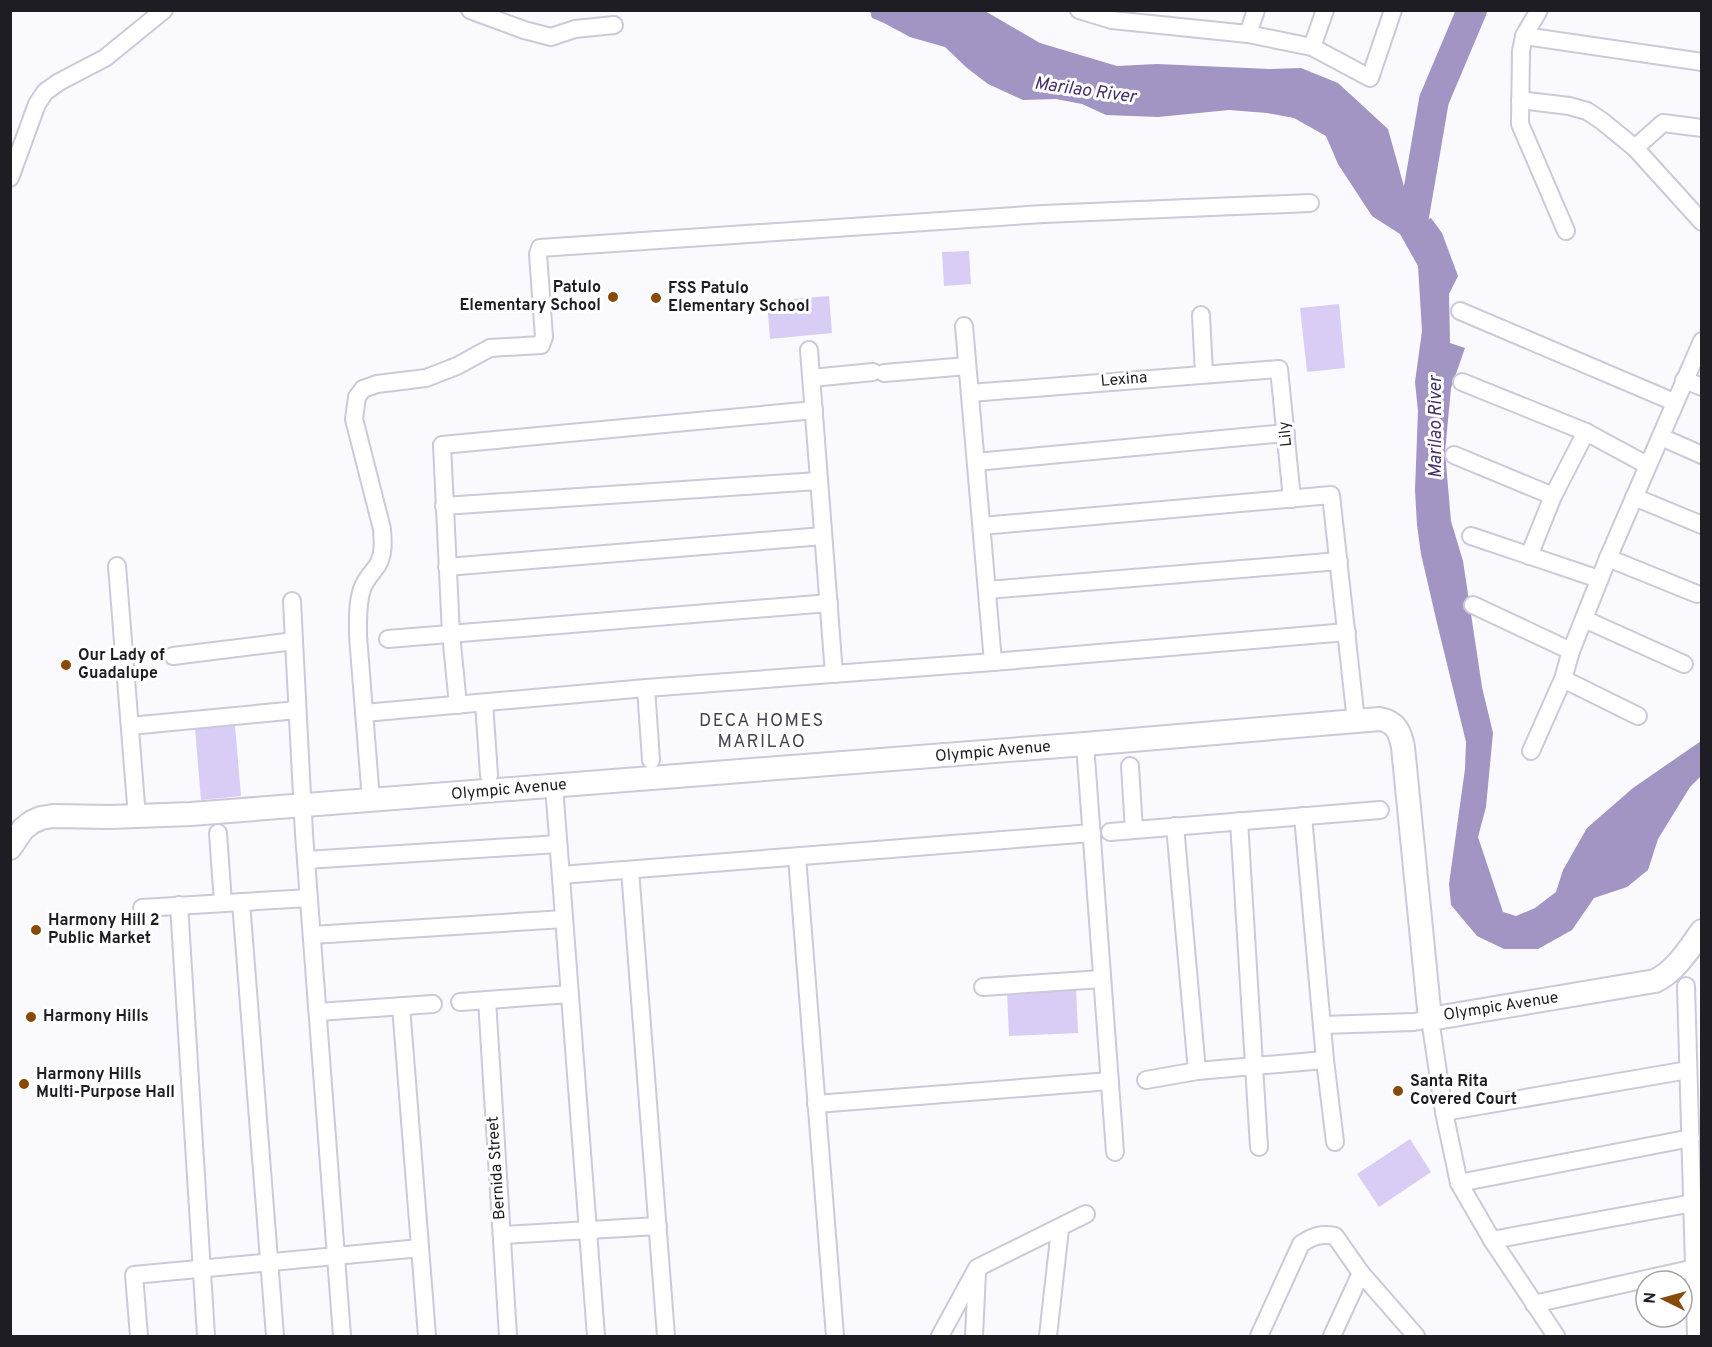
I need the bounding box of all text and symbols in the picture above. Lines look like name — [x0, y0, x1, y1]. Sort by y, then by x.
water label: Marilao River — [1033, 72, 1139, 110]
place label: Patulo Elementary School — [459, 278, 601, 316]
place label: FSS Patulo Elementary School — [668, 279, 810, 317]
marker: Patulo Elementary School — [606, 290, 620, 304]
marker: FSS Patulo Elementary School — [649, 291, 663, 305]
street label: Lexina — [1100, 368, 1148, 392]
water label: Marilao River — [1425, 374, 1448, 478]
street label: Lily — [1275, 420, 1297, 448]
place label: Our Lady of Guadalupe — [78, 646, 165, 684]
marker: Our Lady of Guadalupe — [59, 658, 73, 672]
district label: DECA HOMES MARILAO — [699, 710, 825, 754]
street label: Olympic Avenue — [934, 737, 1052, 767]
street label: Olympic Avenue — [450, 775, 568, 805]
place label: Harmony Hill 2 Public Market — [48, 911, 160, 949]
marker: Harmony Hill 2 Public Market — [29, 923, 43, 937]
street label: Olympic Avenue — [1442, 988, 1560, 1026]
place label: Harmony Hills — [43, 1007, 149, 1027]
marker: Harmony Hills — [24, 1010, 38, 1024]
place label: Harmony Hills Multi-Purpose Hall — [36, 1065, 175, 1103]
place label: Santa Rita Covered Court — [1410, 1072, 1517, 1110]
marker: Harmony Hills Multi-Purpose Hall — [17, 1077, 31, 1091]
marker: Santa Rita Covered Court — [1391, 1084, 1405, 1098]
street label: Bernida Street — [483, 1116, 511, 1220]
north arrow — [1634, 1269, 1694, 1329]
text: N — [1641, 1291, 1662, 1304]

